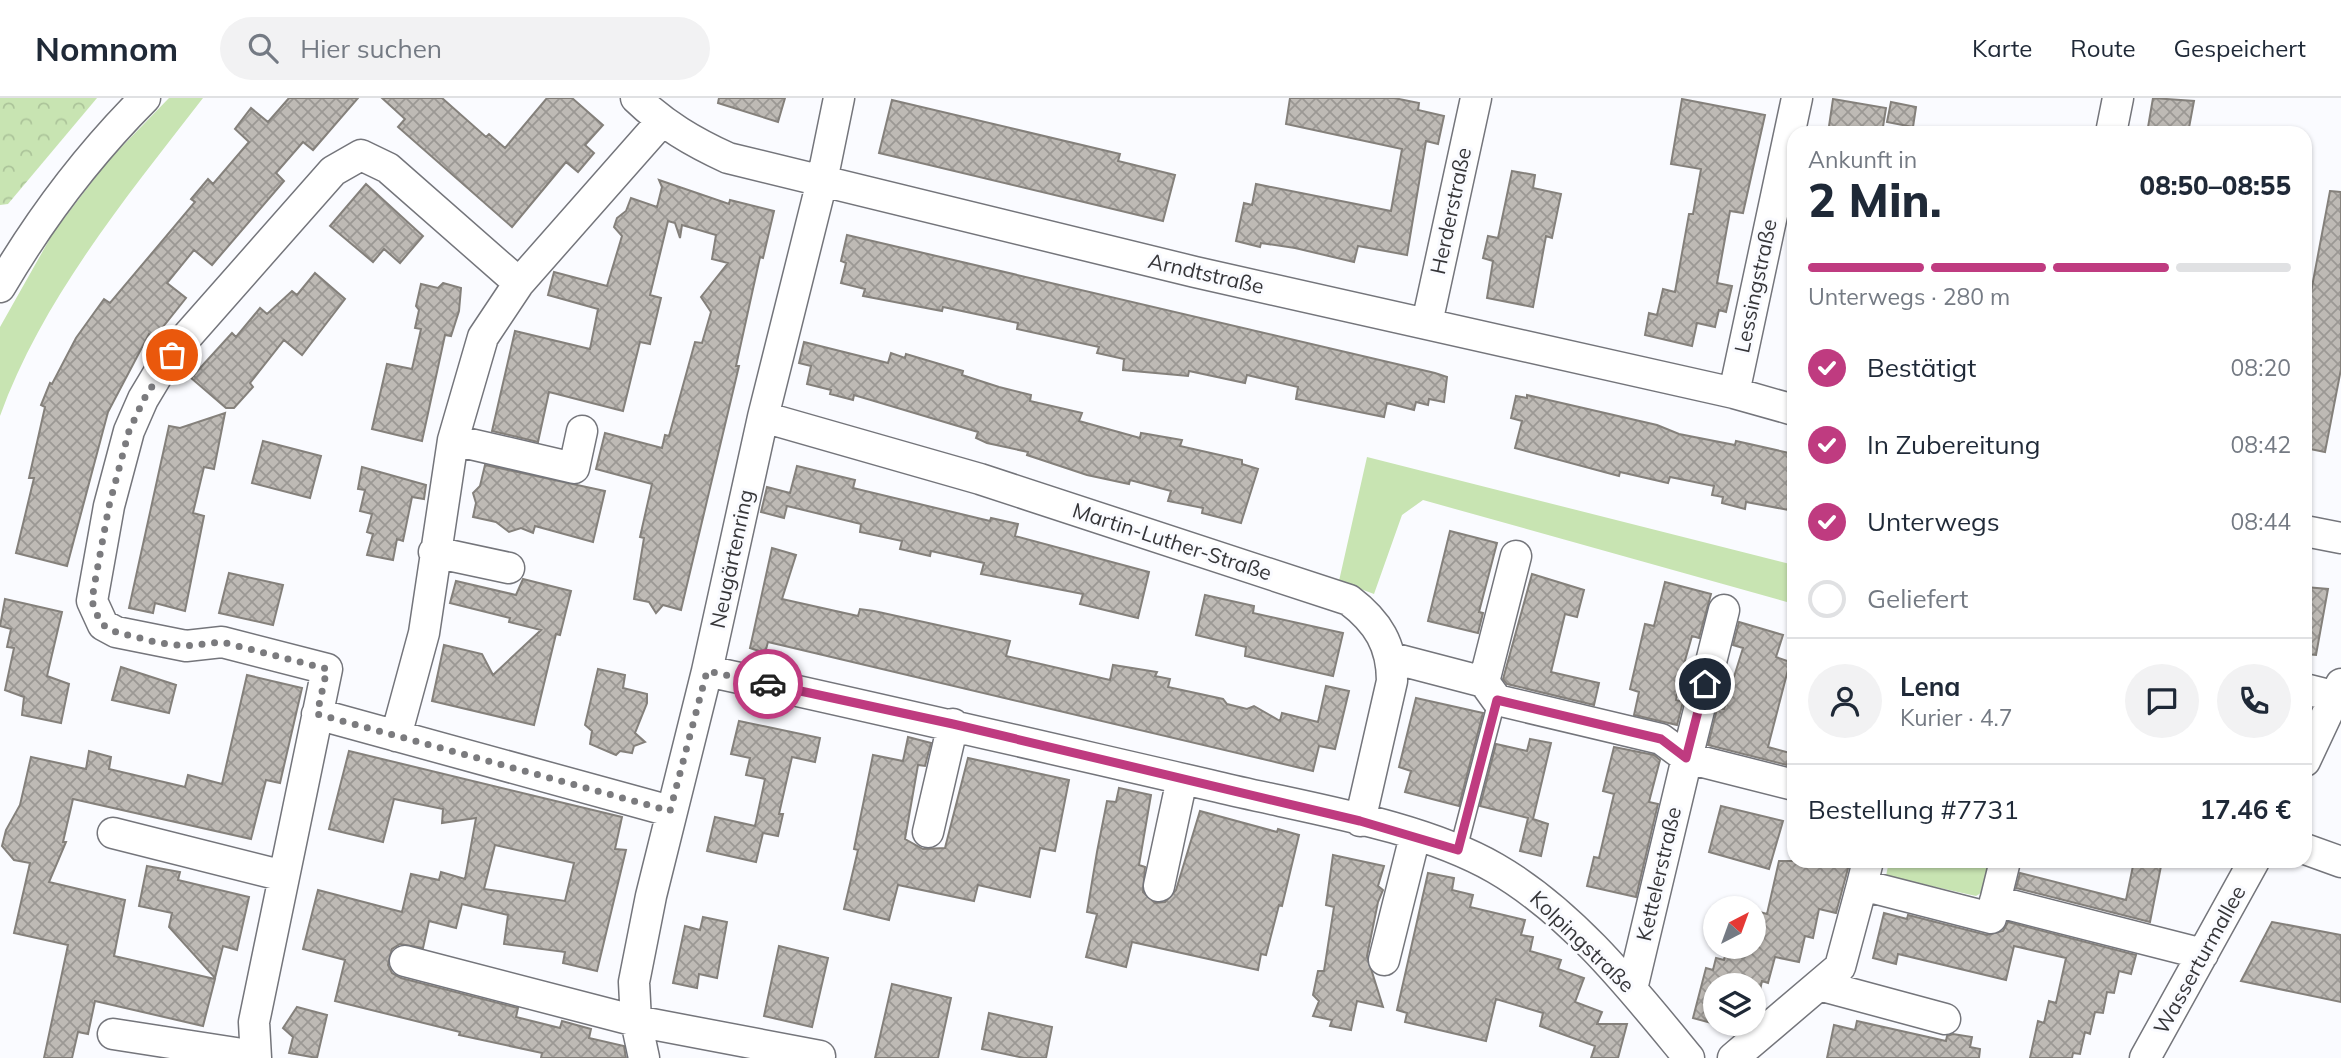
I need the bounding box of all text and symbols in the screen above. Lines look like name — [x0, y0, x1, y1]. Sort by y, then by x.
search box — [220, 17, 710, 80]
text: Nomnom — [35, 28, 178, 69]
icon: search — [244, 29, 282, 67]
text: Hier suchen — [300, 32, 442, 65]
text: Karte — [1972, 33, 2032, 63]
text: Route — [2070, 33, 2136, 63]
text: Gespeichert — [2174, 33, 2306, 63]
street label: Herderstraße — [1424, 145, 1476, 277]
text: Ankunft in — [1808, 145, 1917, 174]
text: 08:50–08:55 — [2140, 169, 2291, 202]
text: 2 Min. — [1808, 171, 1942, 229]
street label: Lessingstraße — [1728, 217, 1782, 355]
street label: Arndtstraße — [1146, 247, 1267, 299]
text: Unterwegs · 280 m — [1808, 282, 2010, 311]
pin — [142, 325, 202, 385]
icon: bag — [153, 336, 191, 374]
icon: check — [1808, 349, 1846, 387]
text: Bestätigt — [1867, 351, 1976, 384]
text: 08:20 — [2231, 353, 2291, 382]
icon: check — [1808, 426, 1846, 464]
text: In Zubereitung — [1867, 428, 2040, 461]
text: 08:42 — [2231, 430, 2291, 459]
street label: Neugärtenring — [704, 487, 758, 631]
street label: Martin-Luther-Straße — [1069, 497, 1275, 586]
icon: check — [1808, 503, 1846, 541]
text: Unterwegs — [1867, 505, 2000, 538]
text: 08:44 — [2231, 507, 2291, 536]
text: Geliefert — [1867, 582, 1968, 615]
courier — [733, 649, 803, 719]
pin — [1675, 654, 1735, 714]
button: person — [1808, 664, 1882, 738]
button: chat — [2125, 664, 2199, 738]
button: phone — [2217, 664, 2291, 738]
icon: car — [749, 665, 787, 703]
icon: home — [1686, 665, 1724, 703]
text: Lena — [1900, 670, 1960, 703]
text: Kurier · 4.7 — [1900, 703, 2012, 732]
text: Bestellung #7731 — [1808, 793, 2019, 826]
text: 17.46 € — [2199, 793, 2291, 826]
street label: Kettelerstraße — [1630, 804, 1686, 943]
street label: Wasserturmallee — [2147, 881, 2251, 1038]
street label: Kolpingstraße — [1525, 885, 1640, 998]
north arrow — [1703, 896, 1766, 959]
map controls — [1703, 896, 1766, 1036]
button: layers — [1703, 973, 1766, 1036]

